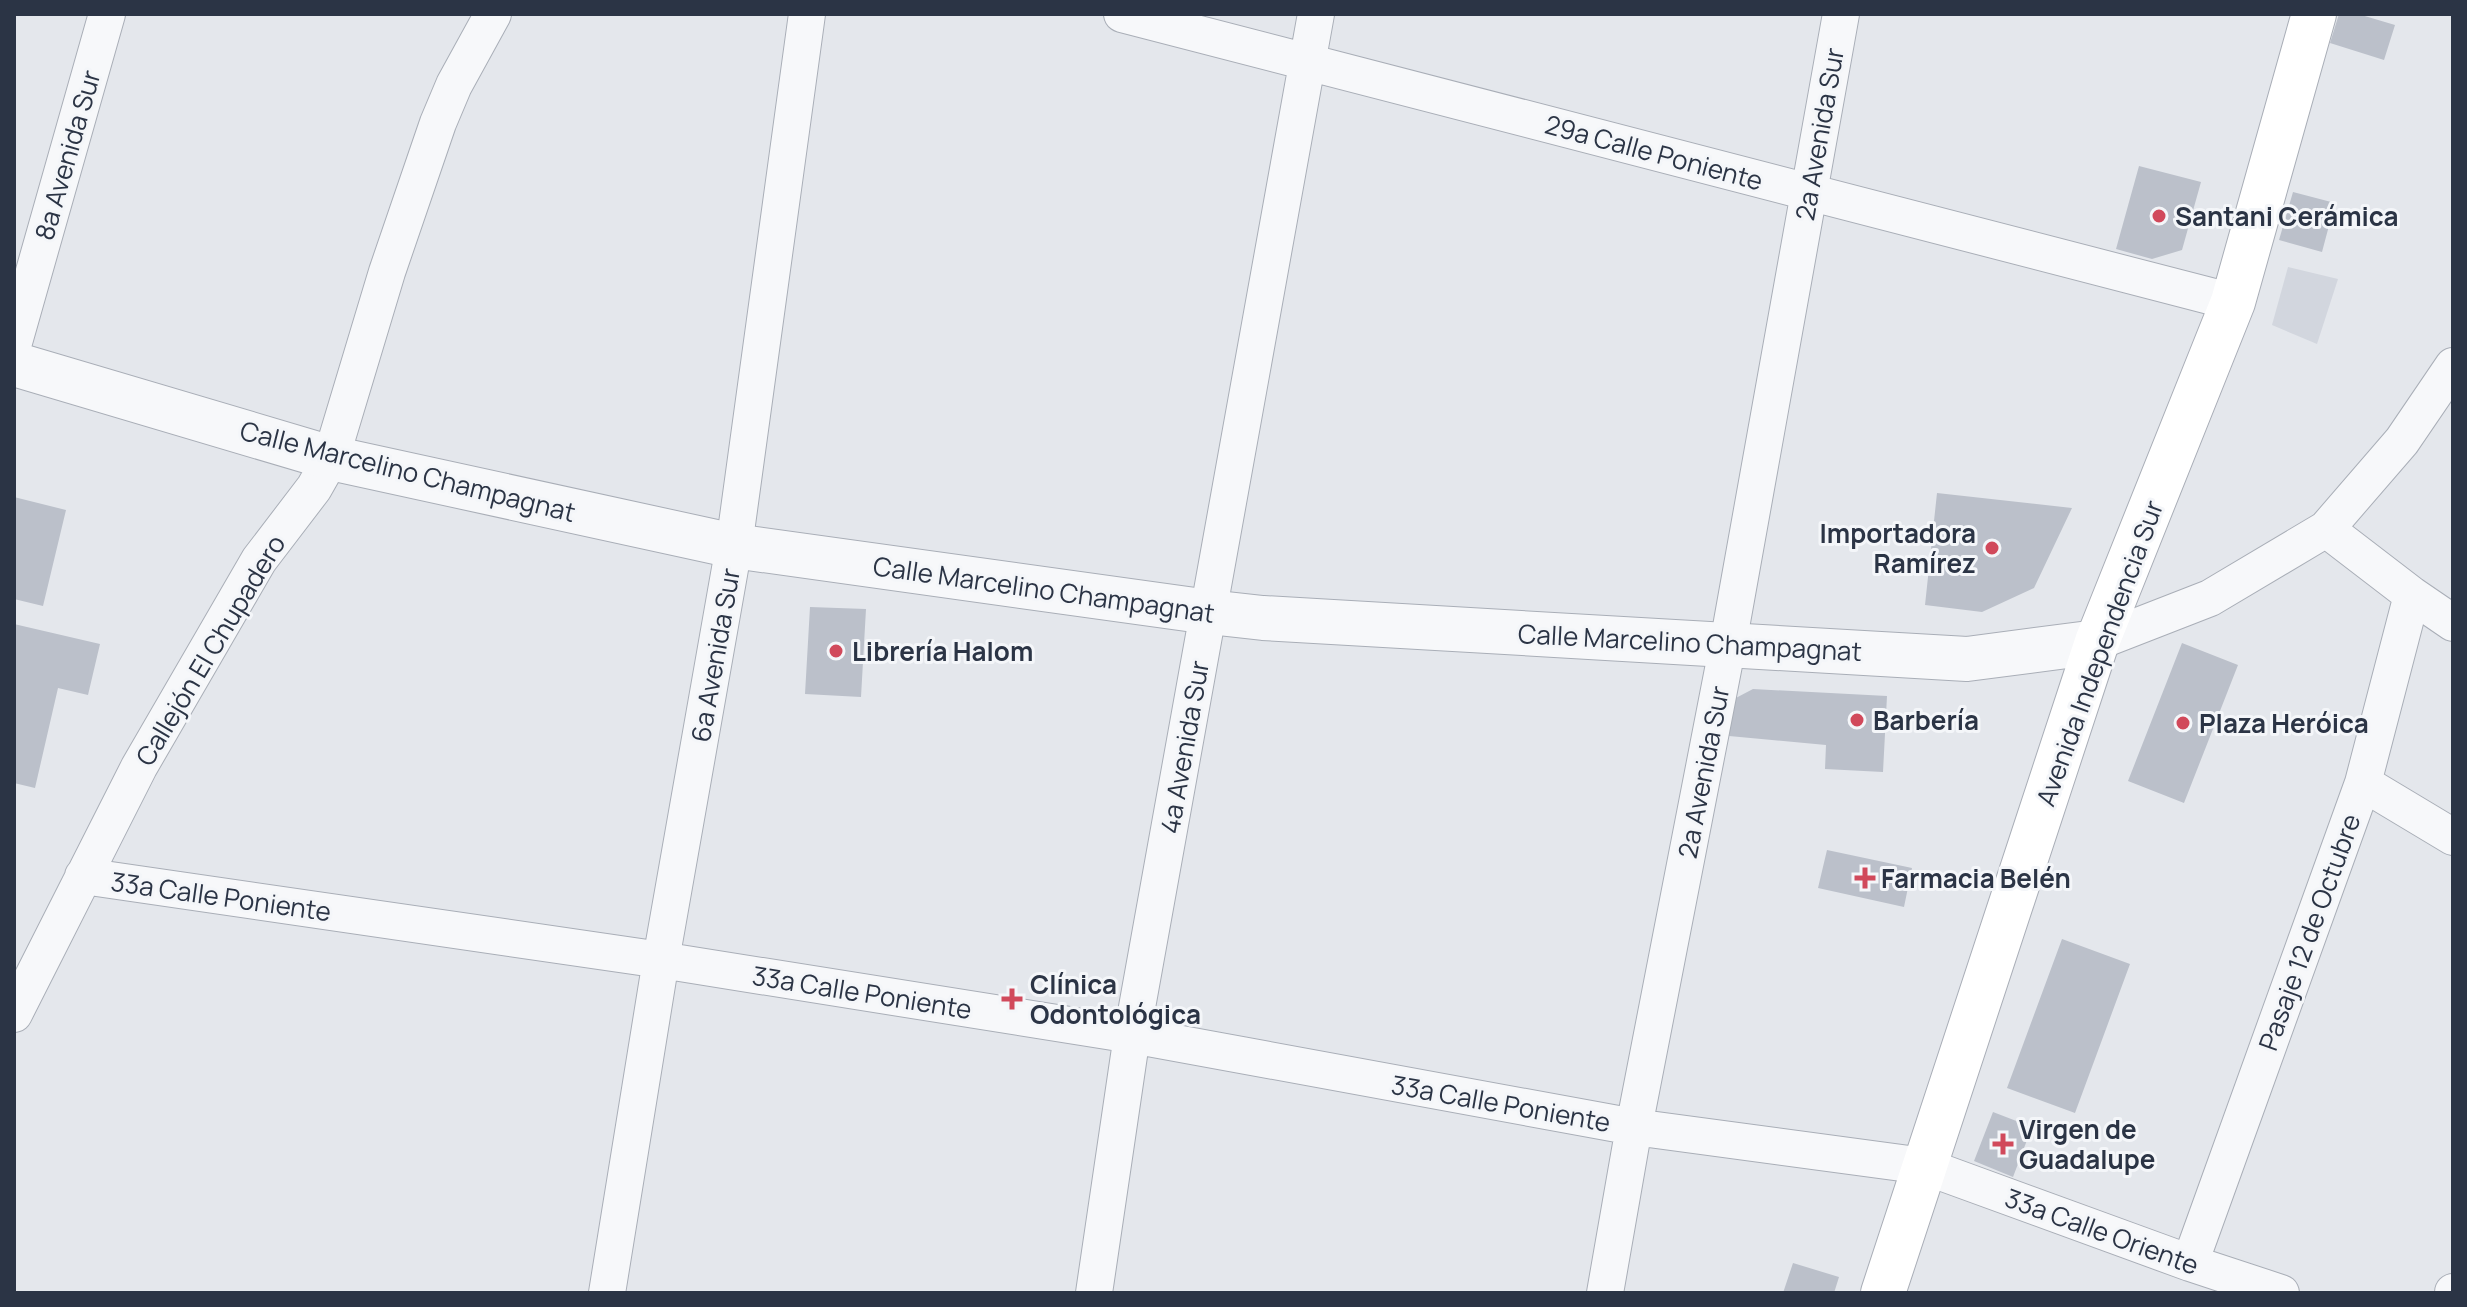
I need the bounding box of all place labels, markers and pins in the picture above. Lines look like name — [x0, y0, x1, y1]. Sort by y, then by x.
place label: Santani Cerámica — [2175, 198, 2399, 234]
marker: Santani Cerámica — [2150, 207, 2168, 225]
place label: Importadora Ramírez — [1820, 515, 1976, 581]
marker: Importadora Ramírez — [1983, 539, 2001, 557]
place label: Librería Halom — [852, 633, 1033, 669]
marker: Librería Halom — [827, 642, 845, 660]
place label: Barbería — [1873, 702, 1979, 738]
place label: Plaza Heróica — [2199, 705, 2369, 741]
marker: Barbería — [1848, 711, 1866, 729]
marker: Plaza Heróica — [2174, 714, 2192, 732]
place label: Farmacia Belén — [1881, 860, 2071, 896]
marker: Farmacia Belén — [1856, 869, 1874, 887]
place label: Clínica Odontológica — [1030, 966, 1201, 1032]
marker: Clínica Odontológica — [1001, 988, 1023, 1010]
place label: Virgen de Guadalupe — [2019, 1111, 2156, 1177]
marker: Virgen de Guadalupe — [1994, 1135, 2012, 1153]

